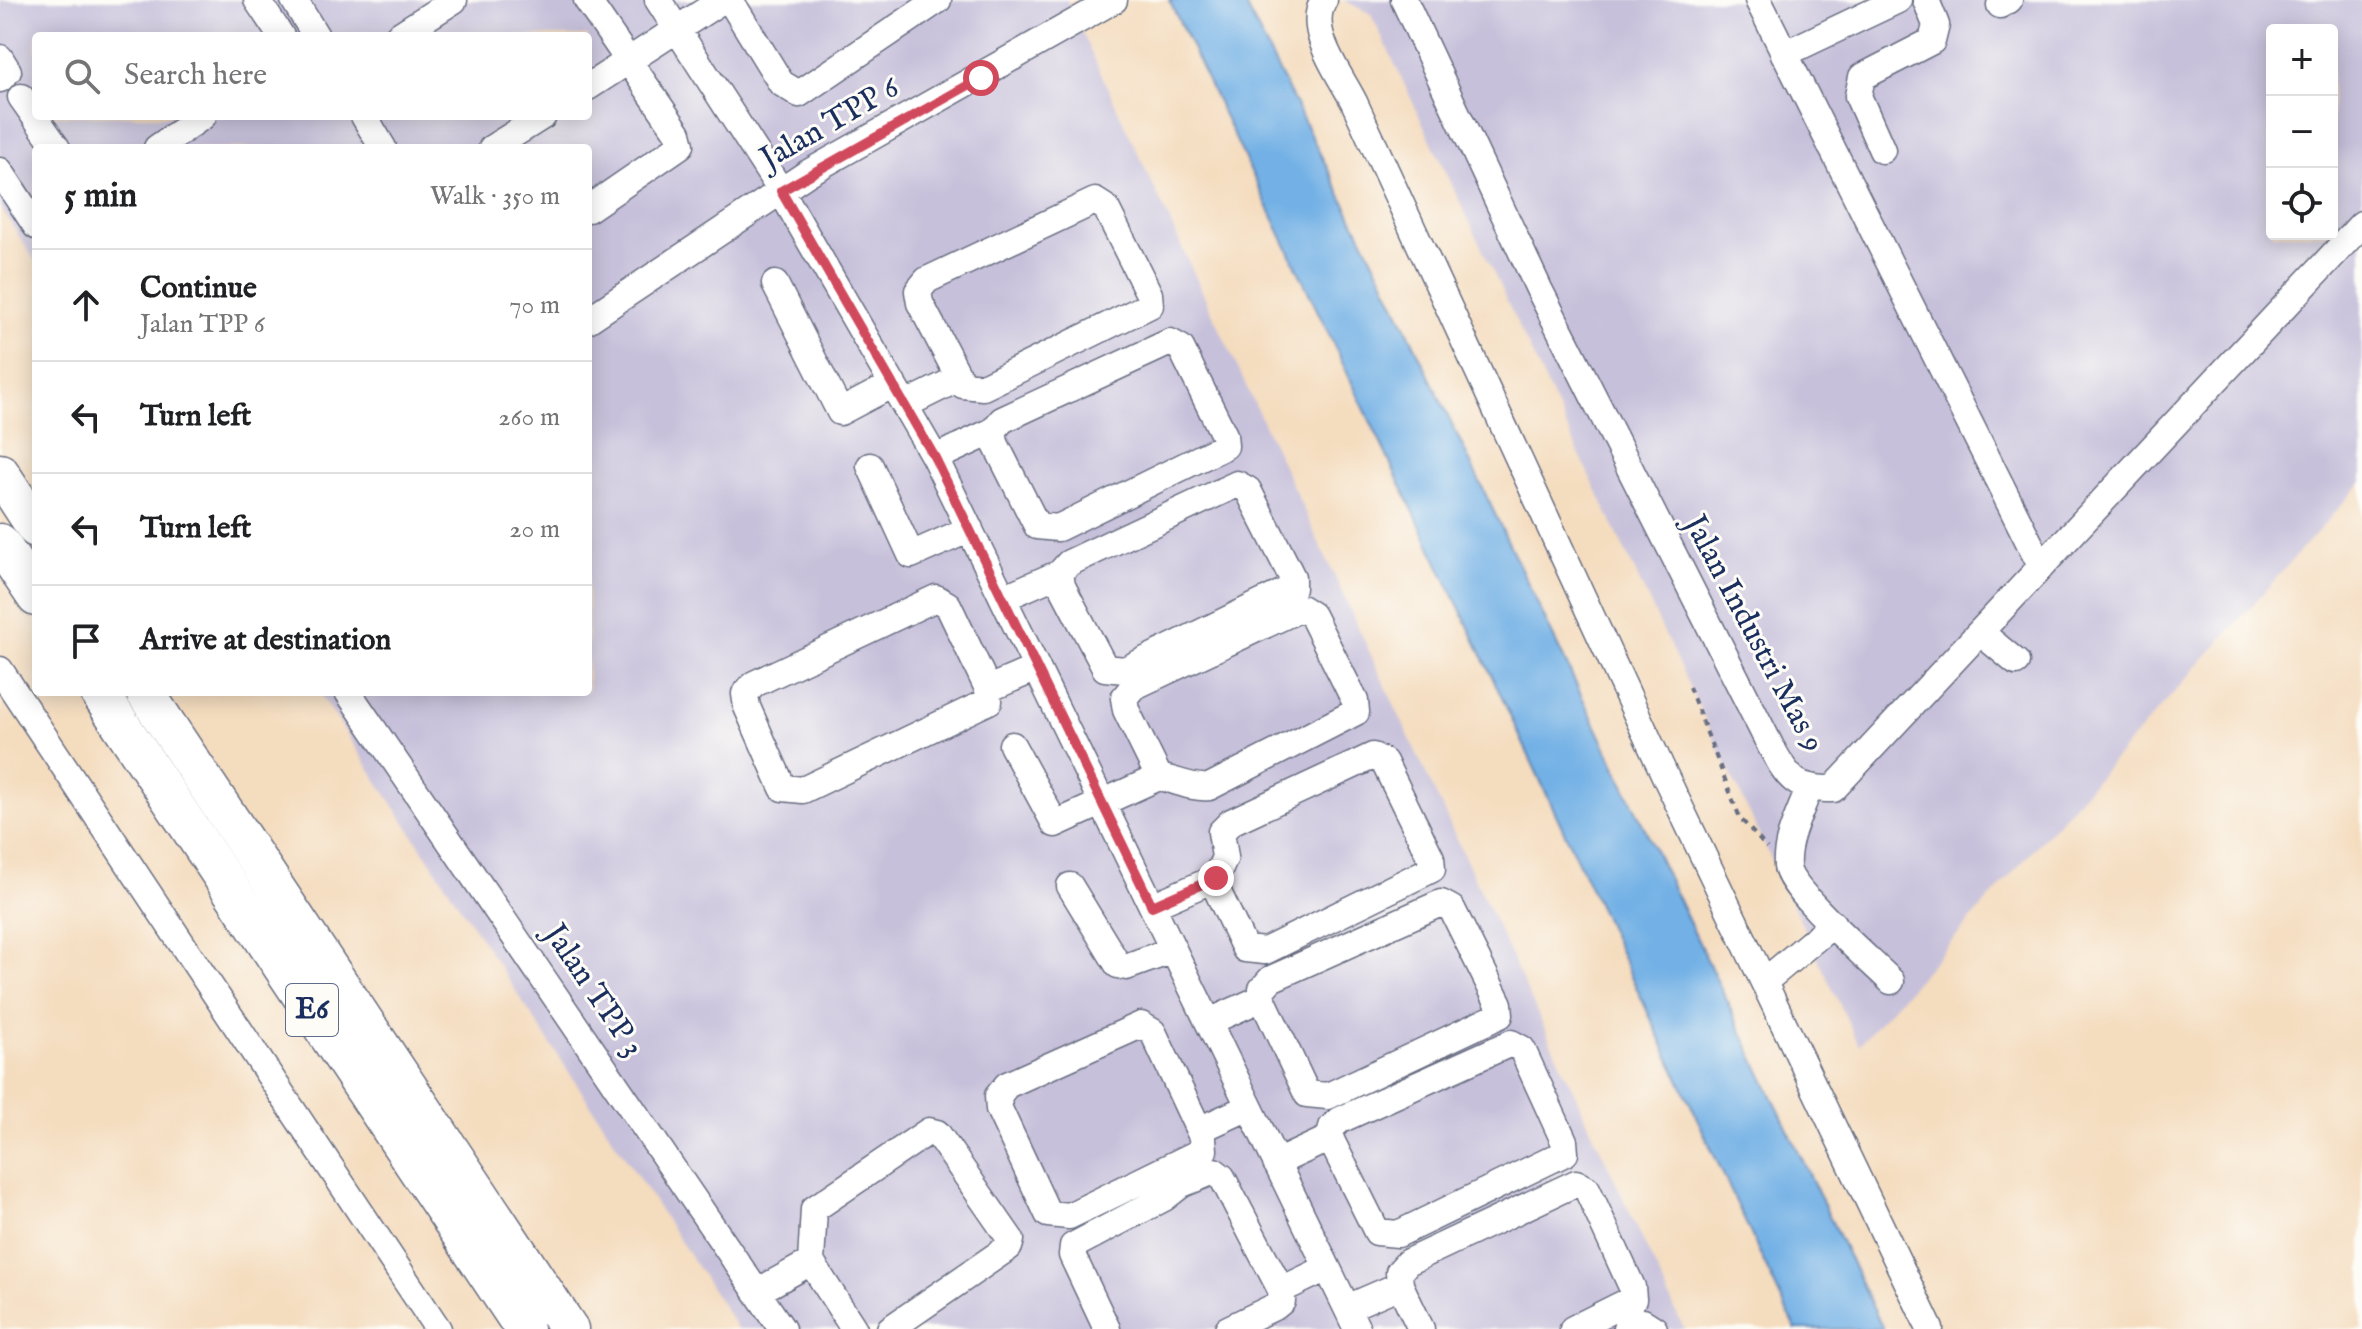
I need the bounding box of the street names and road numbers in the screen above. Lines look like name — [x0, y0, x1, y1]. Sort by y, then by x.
street label: Jalan TPP 6 — [751, 68, 907, 182]
street label: Jalan Industri Mas 9 — [1672, 506, 1833, 760]
street label: Jalan TPP 3 — [532, 914, 652, 1065]
road number: E6 — [286, 984, 338, 1036]

